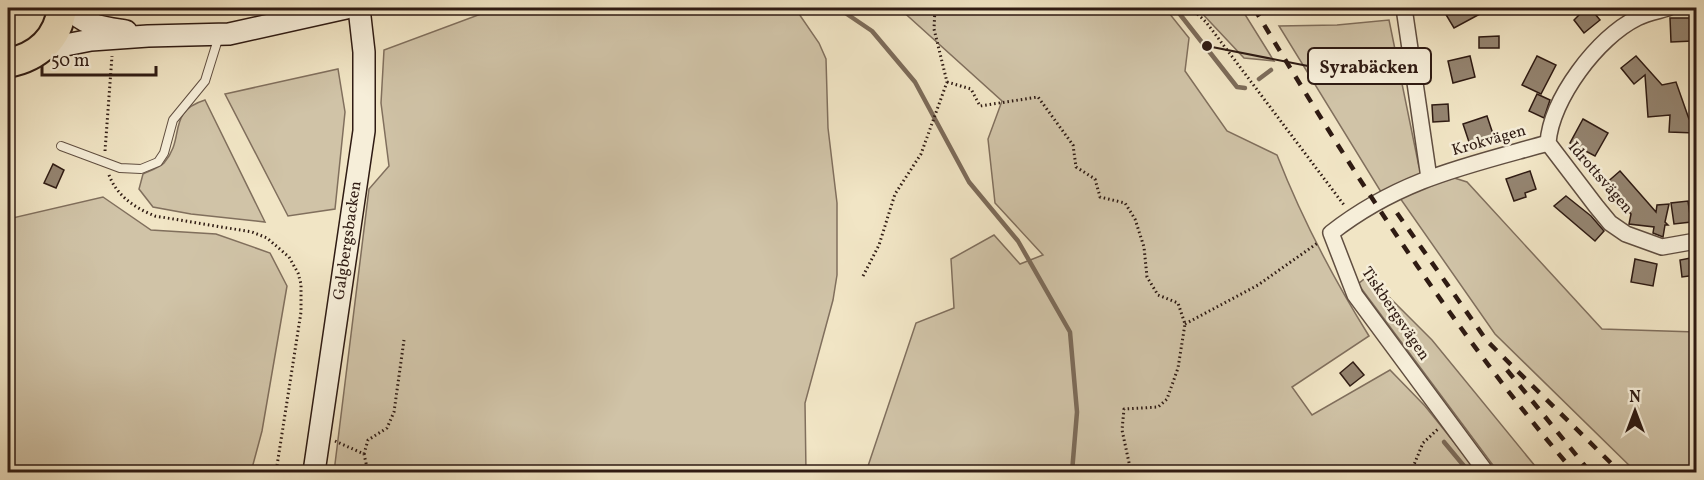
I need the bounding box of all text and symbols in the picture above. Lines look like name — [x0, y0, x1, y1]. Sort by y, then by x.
scale bar — [42, 39, 156, 77]
callout: Syrabäcken — [1308, 48, 1431, 84]
text: 50 m — [51, 49, 90, 74]
text: Syrabäcken — [1319, 56, 1419, 81]
street label: Krokvägen — [1449, 120, 1529, 162]
street label: Idrottsvägen — [1562, 137, 1638, 219]
street label: Galgbergsbacken — [328, 180, 368, 301]
street label: Tiskbergsvägen — [1356, 263, 1434, 365]
north arrow — [1605, 381, 1665, 441]
text: N — [1629, 387, 1641, 409]

